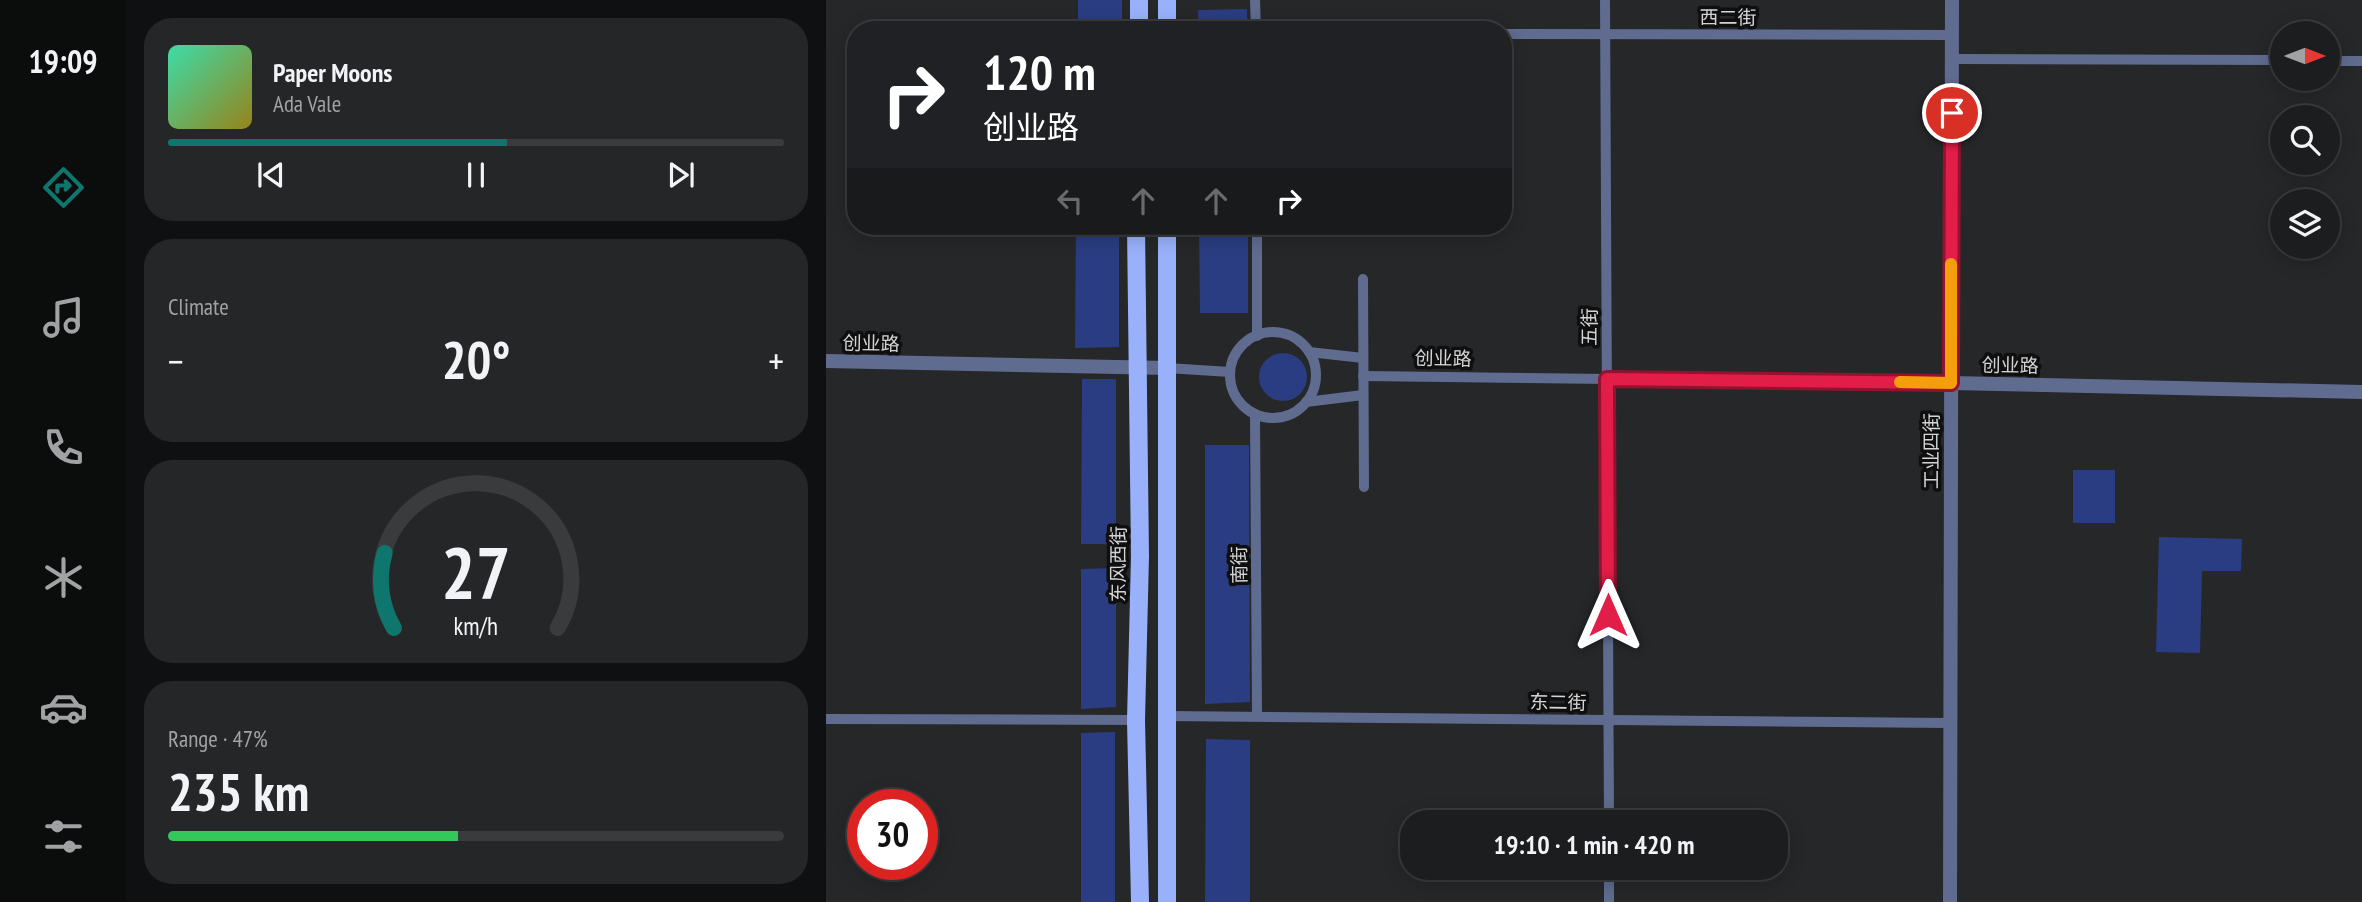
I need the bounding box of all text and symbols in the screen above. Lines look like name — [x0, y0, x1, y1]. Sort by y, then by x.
street label: 西二街 — [1699, 5, 1757, 29]
north arrow — [2270, 21, 2340, 91]
map controls — [2270, 21, 2340, 259]
text: 19:09 — [28, 40, 98, 82]
text: 120 m — [983, 40, 1096, 104]
icon: right — [868, 49, 959, 140]
text: Paper Moons — [273, 56, 392, 89]
pin — [1922, 83, 1982, 143]
text: Ada Vale — [273, 89, 341, 118]
icon: arrive — [1933, 94, 1971, 132]
button: search — [2270, 105, 2340, 175]
text: 创业路 — [983, 106, 1079, 148]
icon: previous — [252, 156, 290, 194]
icon: pause — [457, 156, 495, 194]
icon: next — [662, 156, 700, 194]
icon: directions — [39, 163, 88, 212]
icon: left — [1051, 182, 1089, 220]
icon: ahead — [1124, 182, 1162, 220]
icon: ahead — [1197, 182, 1235, 220]
icon: right — [1270, 182, 1308, 220]
button: layers — [2270, 189, 2340, 259]
text: Climate — [168, 292, 229, 321]
icon: music — [39, 293, 88, 342]
street label: 五街 — [1577, 308, 1601, 346]
text: 20° — [442, 326, 510, 393]
street label: 创业路 — [842, 331, 900, 355]
text: − — [168, 336, 184, 385]
text: + — [768, 336, 784, 385]
street label: 创业路 — [1414, 346, 1472, 370]
street label: 创业路 — [1981, 353, 2039, 377]
street label: 工业四街 — [1919, 413, 1943, 489]
icon: phone — [39, 423, 88, 472]
text: 27 — [441, 524, 511, 618]
street label: 东风西街 — [1106, 526, 1130, 602]
street label: 南街 — [1227, 546, 1251, 584]
icon: climate — [39, 553, 88, 602]
position arrow — [1571, 578, 1645, 652]
text: km/h — [454, 609, 498, 641]
icon: car — [39, 683, 88, 732]
street label: 东二街 — [1529, 690, 1587, 714]
text: Range · 47% — [168, 724, 268, 753]
text: 235 km — [168, 758, 309, 825]
speed limit sign: 30 — [847, 789, 938, 880]
icon: filters — [39, 812, 88, 861]
text: 19:10 · 1 min · 420 m — [1494, 828, 1694, 861]

